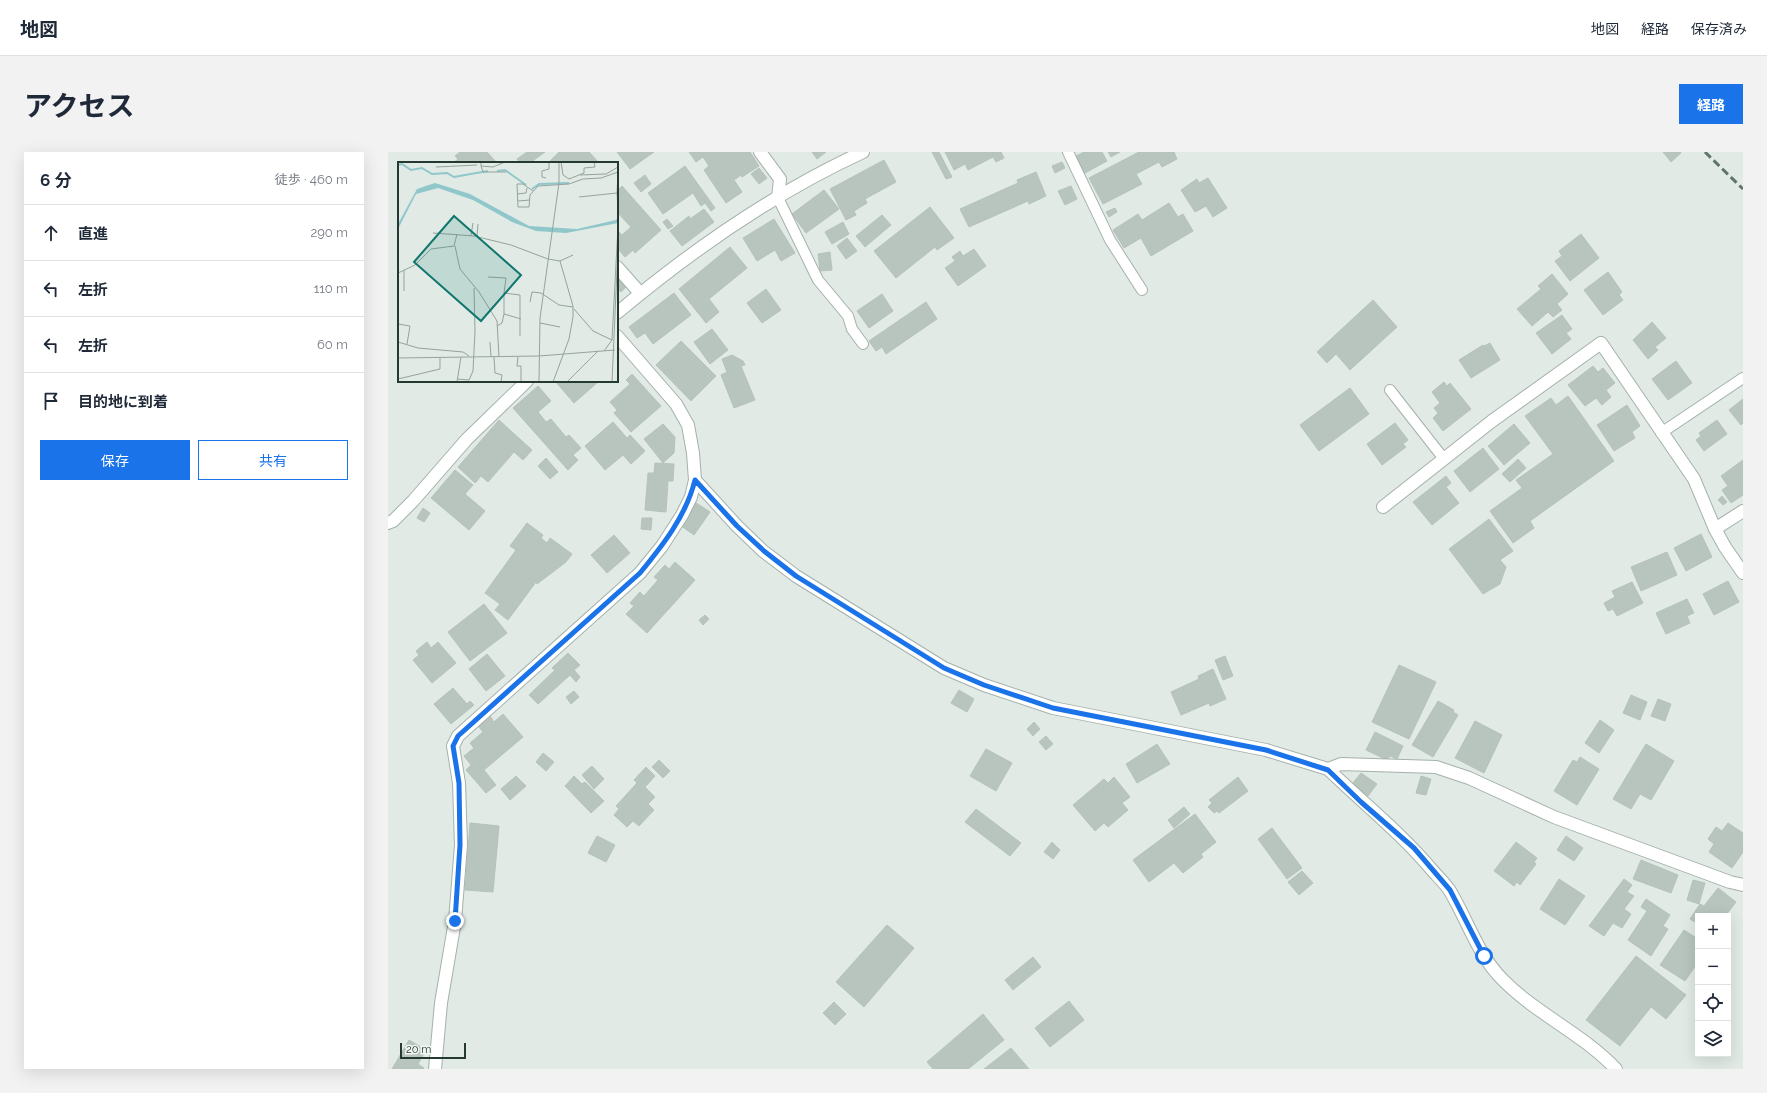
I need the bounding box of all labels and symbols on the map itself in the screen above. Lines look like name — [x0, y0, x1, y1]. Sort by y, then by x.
inset map — [398, 162, 618, 382]
route end — [446, 912, 464, 930]
route start — [1475, 947, 1493, 965]
scale bar — [400, 1041, 466, 1060]

